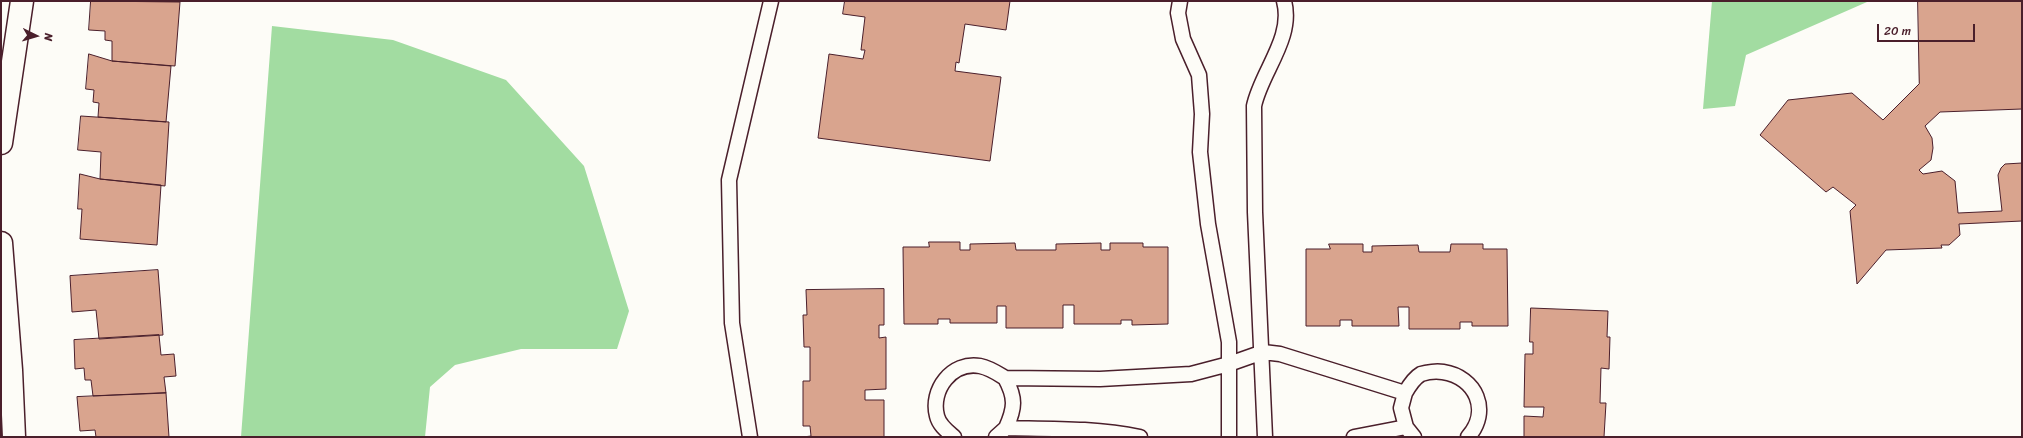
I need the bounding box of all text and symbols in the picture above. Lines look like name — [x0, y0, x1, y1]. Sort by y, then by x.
north arrow — [16, 16, 56, 56]
scale bar — [1879, 16, 1977, 42]
text: 20 m — [1884, 20, 1911, 42]
text: N — [39, 32, 58, 42]

